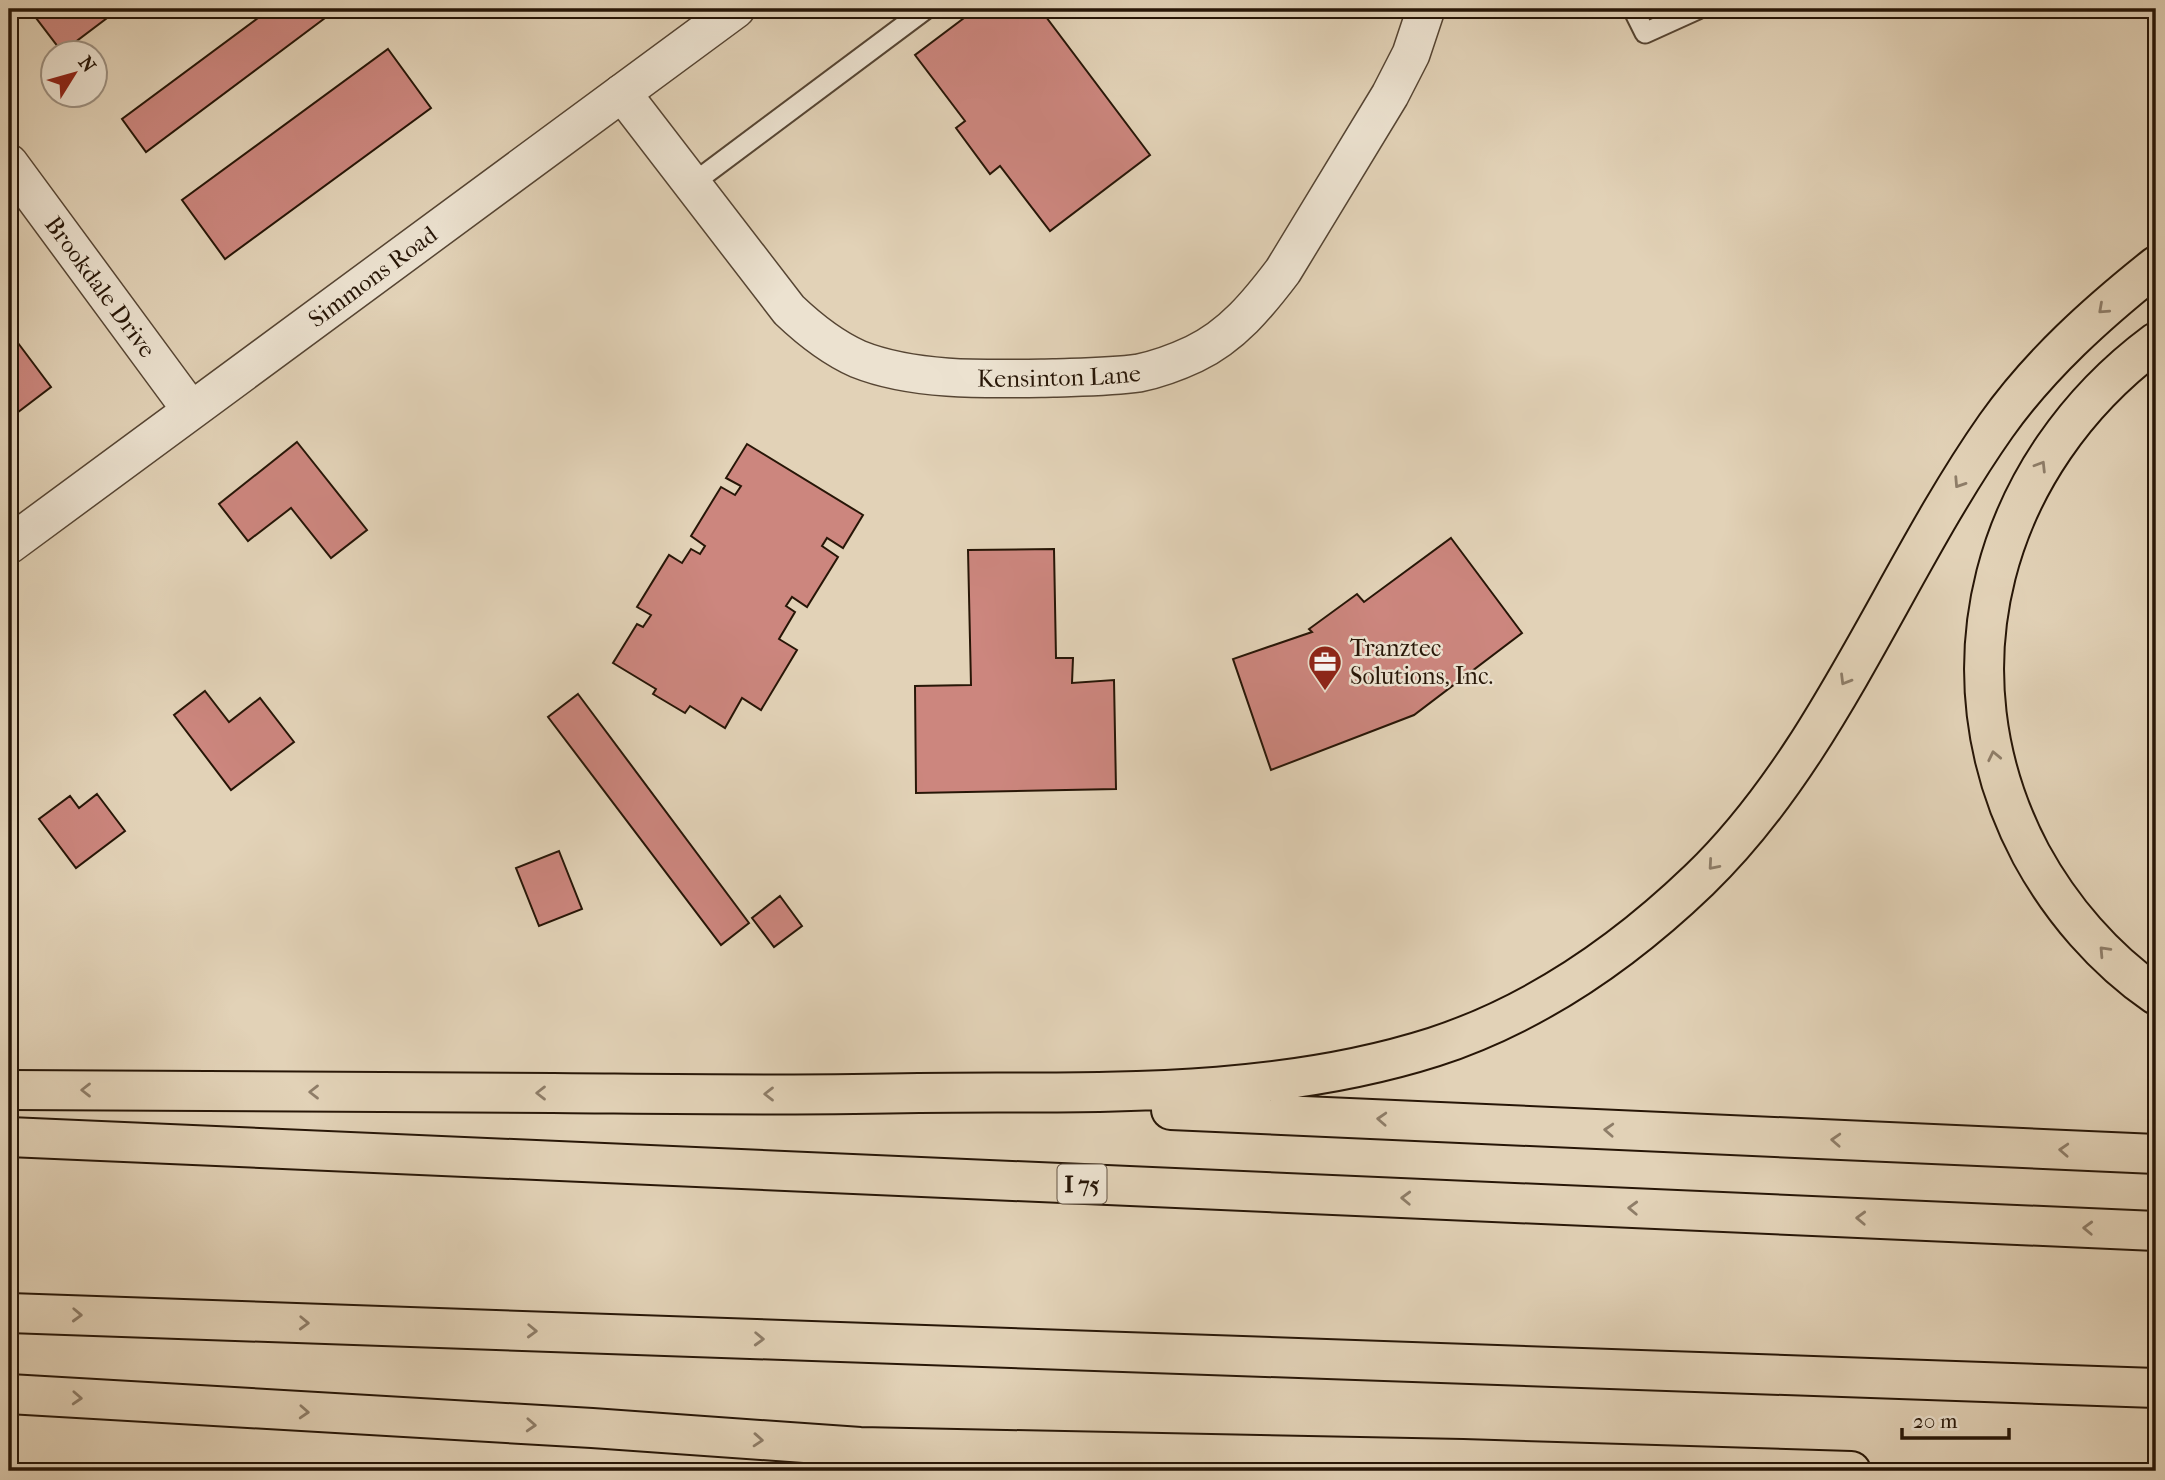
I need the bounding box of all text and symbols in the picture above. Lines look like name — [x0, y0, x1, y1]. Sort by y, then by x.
north arrow — [38, 38, 108, 108]
text: N — [74, 52, 100, 77]
street label: Brookdale Drive — [39, 211, 162, 363]
street label: Simmons Road — [303, 220, 443, 333]
one-way arrow — [2098, 301, 2111, 313]
street label: Kensinton Lane — [977, 359, 1142, 393]
one-way arrow — [2033, 461, 2046, 474]
one-way arrow — [1954, 476, 1967, 489]
place label: Tranztec Solutions, Inc. — [1350, 634, 1493, 690]
office icon: Tranztec Solutions, Inc. — [1306, 643, 1344, 692]
one-way arrow — [1840, 673, 1853, 686]
one-way arrow — [1987, 750, 2002, 762]
one-way arrow — [1709, 857, 1721, 870]
one-way arrow — [2099, 946, 2112, 959]
one-way arrow — [80, 1082, 91, 1098]
one-way arrow — [308, 1084, 318, 1100]
one-way arrow — [535, 1085, 546, 1101]
one-way arrow — [763, 1086, 773, 1102]
one-way arrow — [1376, 1112, 1387, 1127]
one-way arrow — [1603, 1122, 1614, 1137]
one-way arrow — [1831, 1132, 1842, 1147]
one-way arrow — [2058, 1143, 2069, 1158]
road number: I 75 — [1058, 1164, 1106, 1204]
one-way arrow — [1400, 1190, 1411, 1205]
one-way arrow — [1628, 1200, 1639, 1215]
one-way arrow — [1855, 1210, 1866, 1225]
one-way arrow — [2082, 1220, 2093, 1235]
one-way arrow — [72, 1308, 83, 1323]
one-way arrow — [299, 1316, 310, 1331]
one-way arrow — [526, 1324, 537, 1339]
one-way arrow — [754, 1331, 765, 1347]
one-way arrow — [72, 1391, 83, 1406]
scale bar — [1902, 1396, 2009, 1440]
one-way arrow — [299, 1404, 310, 1419]
text: 20 m — [1913, 1409, 1958, 1433]
one-way arrow — [526, 1417, 537, 1432]
one-way arrow — [753, 1432, 764, 1447]

